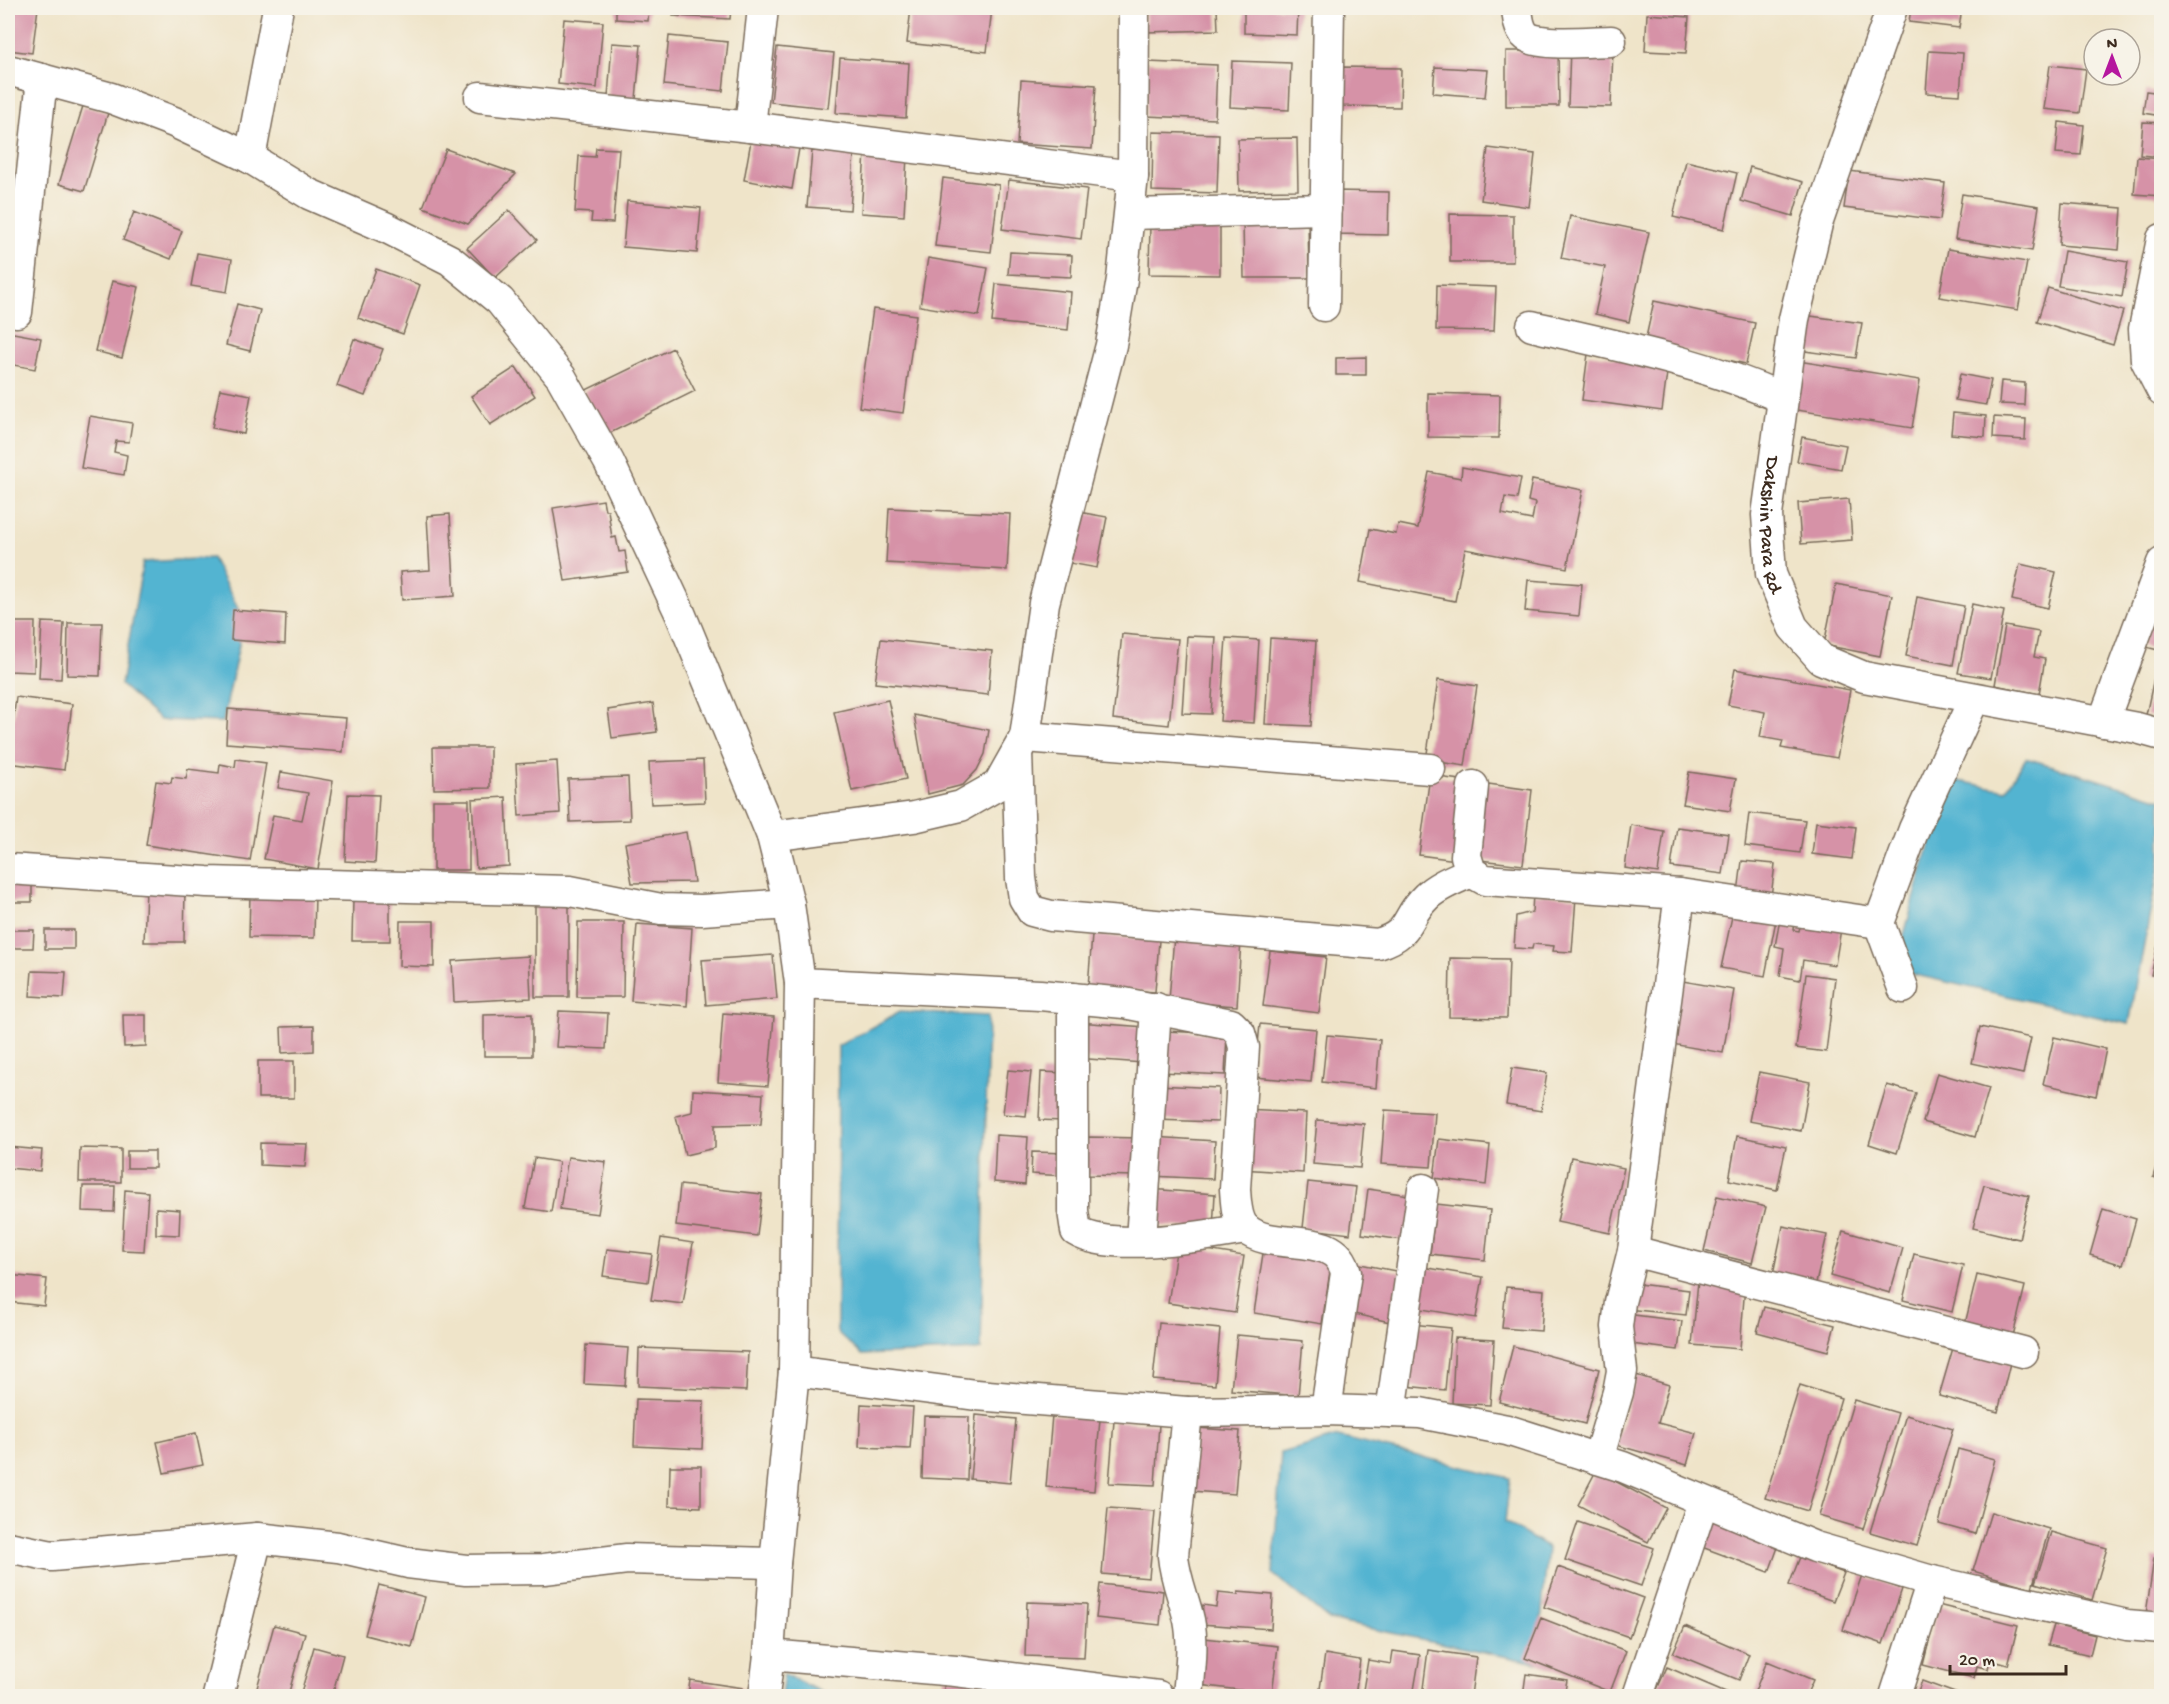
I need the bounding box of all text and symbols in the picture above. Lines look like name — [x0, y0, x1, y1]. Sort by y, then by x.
north arrow — [2082, 27, 2142, 87]
text: N — [2107, 36, 2118, 55]
street label: Dakshin Para Rd — [1752, 453, 1787, 600]
scale bar — [1950, 1638, 2066, 1676]
text: 20 m — [1959, 1651, 1995, 1672]

